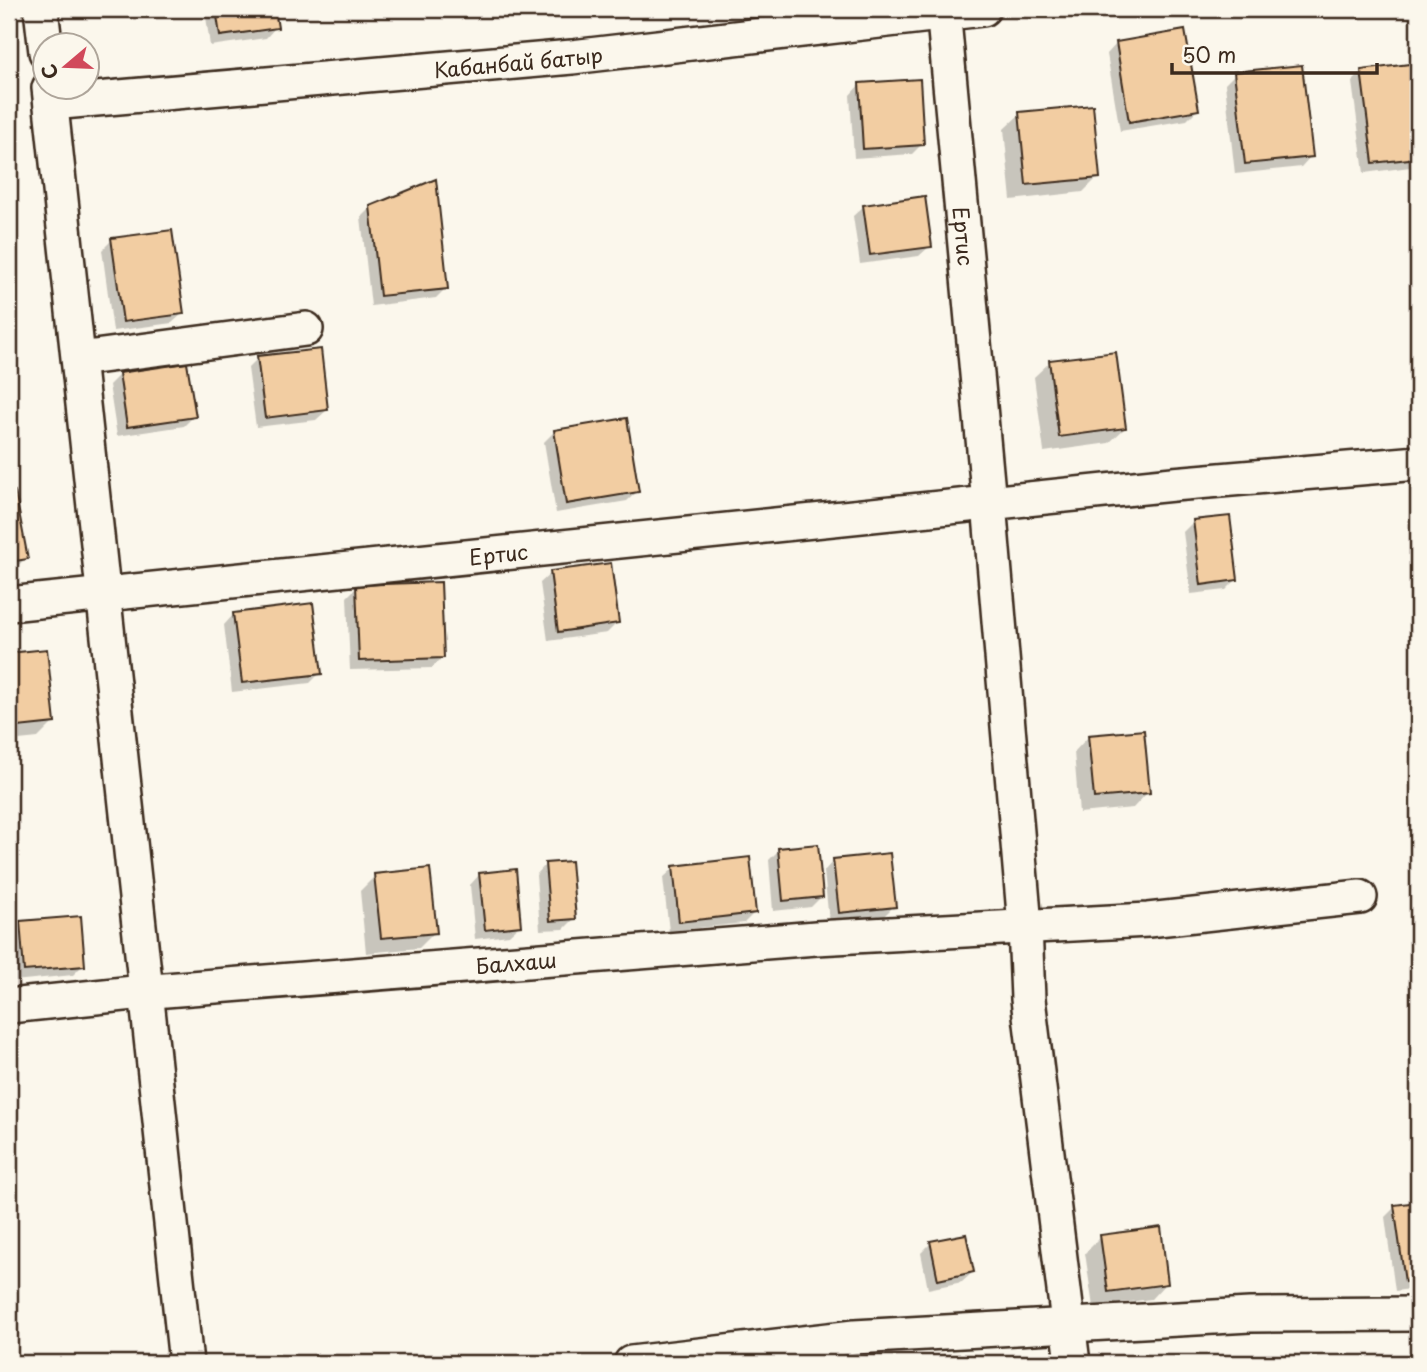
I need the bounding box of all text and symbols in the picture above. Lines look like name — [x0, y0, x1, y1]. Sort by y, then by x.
north arrow — [32, 32, 102, 102]
scale bar — [1172, 32, 1376, 76]
street label: Кабанбай батыр — [432, 38, 604, 85]
text: 50 m — [1182, 38, 1236, 70]
text: С — [33, 61, 65, 83]
street label: Ертис — [945, 205, 983, 267]
street label: Ертис — [467, 535, 530, 572]
street label: Балхаш — [474, 943, 558, 981]

